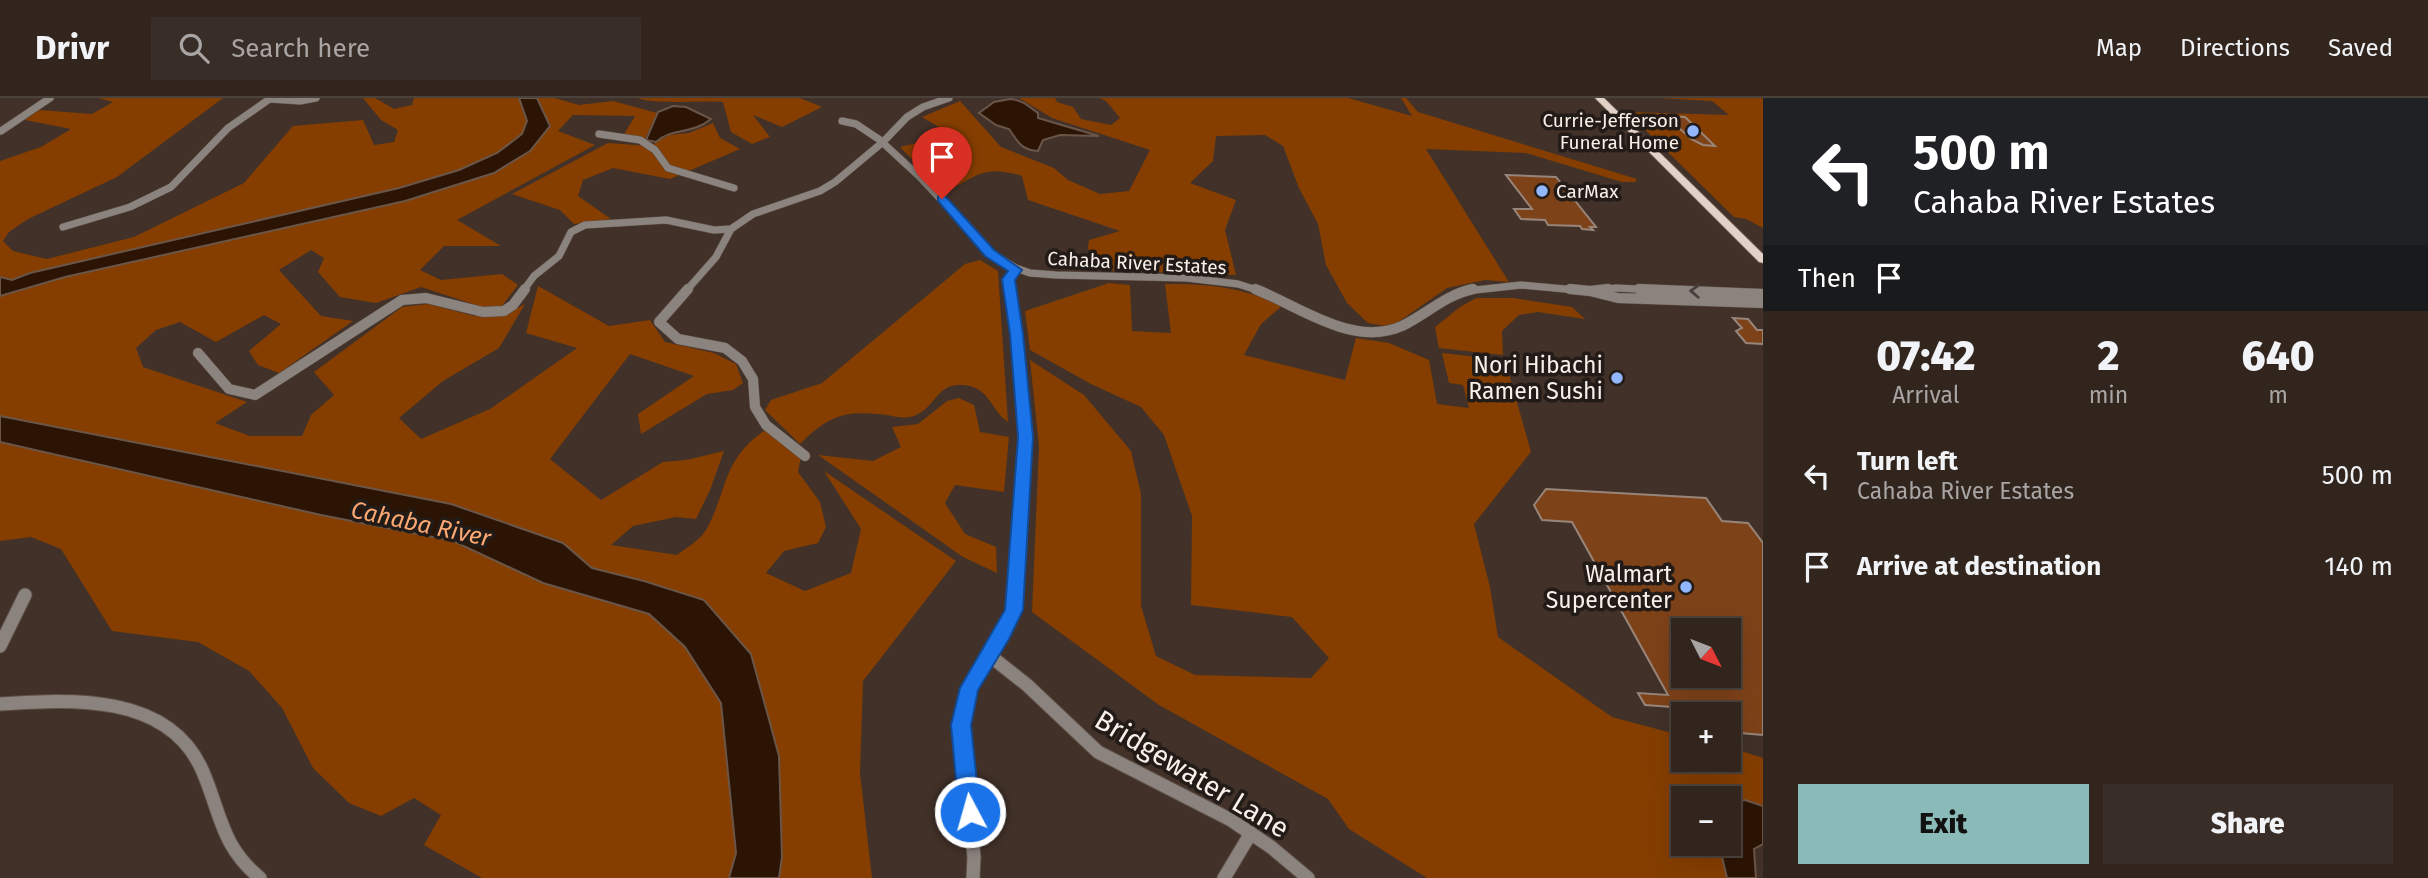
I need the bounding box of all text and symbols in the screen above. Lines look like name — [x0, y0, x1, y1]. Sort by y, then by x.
search box — [151, 17, 641, 80]
text: Drivr — [35, 28, 109, 68]
icon: search — [175, 29, 213, 67]
text: Search here — [231, 33, 370, 64]
text: Map — [2096, 34, 2142, 62]
text: Directions — [2180, 34, 2290, 62]
text: Saved — [2328, 34, 2393, 62]
place label: Currie-Jefferson Funeral Home — [1543, 109, 1679, 154]
marker: Currie-Jefferson Funeral Home — [1685, 123, 1701, 139]
text: 500 m — [1913, 123, 2050, 182]
icon: left — [1798, 126, 1889, 217]
pin — [912, 127, 972, 199]
icon: arrive — [923, 138, 961, 176]
place label: CarMax — [1556, 180, 1619, 203]
marker: CarMax — [1534, 183, 1550, 199]
text: Cahaba River Estates — [1913, 183, 2215, 221]
street label: Cahaba River Estates — [1047, 247, 1227, 279]
icon: arrive — [1870, 259, 1908, 297]
text: Then — [1798, 263, 1856, 294]
one-way arrow — [1689, 284, 1700, 299]
text: 07:42 — [1876, 331, 1975, 381]
text: 2 — [2098, 331, 2119, 381]
text: 640 — [2242, 331, 2315, 381]
place label: Nori Hibachi Ramen Sushi — [1468, 351, 1603, 405]
marker: Nori Hibachi Ramen Sushi — [1609, 370, 1625, 386]
text: Arrival — [1892, 381, 1960, 409]
text: min — [2089, 381, 2128, 409]
text: m — [2268, 381, 2288, 409]
text: Turn left — [1857, 446, 1958, 477]
icon: left — [1798, 457, 1836, 495]
text: 500 m — [2322, 460, 2393, 491]
text: Cahaba River Estates — [1857, 477, 2074, 505]
water label: Cahaba River — [349, 496, 494, 553]
icon: arrive — [1798, 548, 1836, 586]
text: Arrive at destination — [1857, 551, 2101, 582]
text: 140 m — [2324, 551, 2393, 582]
place label: Walmart Supercenter — [1546, 560, 1673, 614]
marker: Walmart Supercenter — [1678, 579, 1694, 595]
north arrow — [1671, 618, 1741, 688]
map controls — [1671, 618, 1741, 856]
button: + — [1671, 702, 1741, 772]
street label: Bridgewater Lane — [1089, 703, 1295, 845]
position arrow — [933, 775, 1007, 849]
button: Exit — [1798, 784, 2089, 864]
button: Share — [2103, 784, 2393, 864]
button: − — [1671, 786, 1741, 856]

